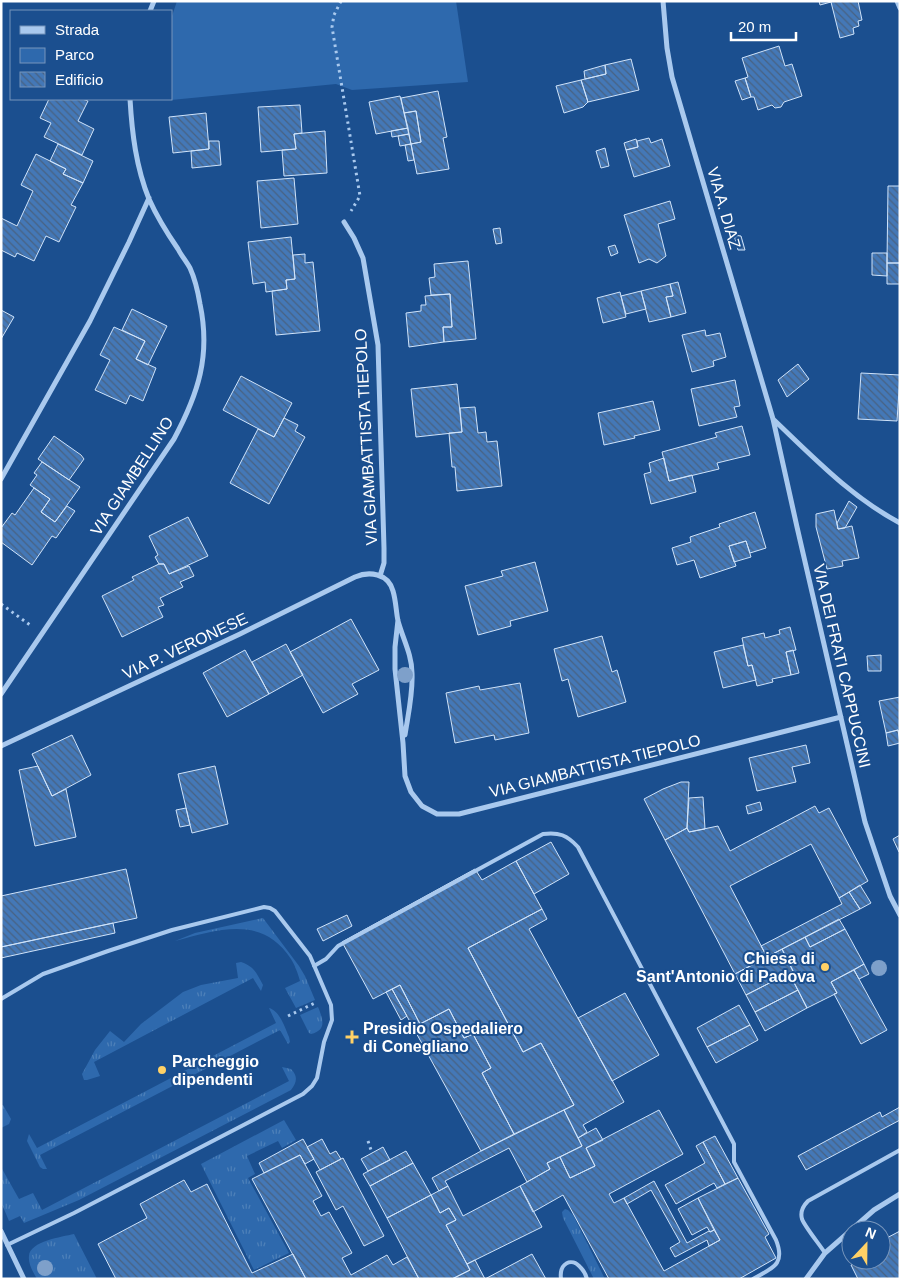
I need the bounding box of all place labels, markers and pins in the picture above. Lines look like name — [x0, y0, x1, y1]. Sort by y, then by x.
place label: Chiesa di Sant'Antonio di Padova — [636, 950, 815, 985]
marker: Chiesa di Sant'Antonio di Padova — [819, 961, 831, 973]
place label: Presidio Ospedaliero di Conegliano — [363, 1020, 523, 1055]
marker: Presidio Ospedaliero di Conegliano — [345, 1030, 359, 1044]
place label: Parcheggio dipendenti — [172, 1053, 259, 1088]
marker: Parcheggio dipendenti — [156, 1064, 168, 1076]

